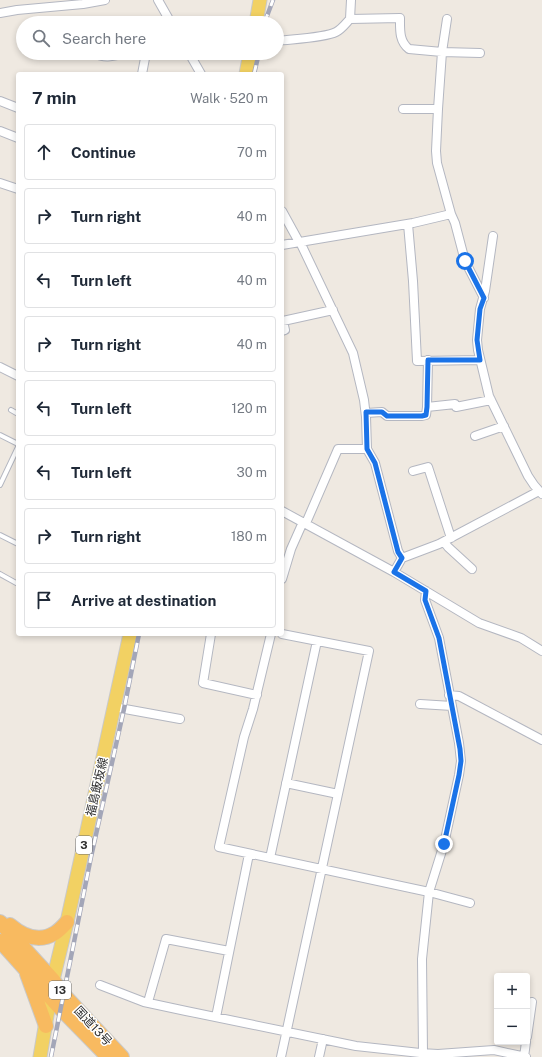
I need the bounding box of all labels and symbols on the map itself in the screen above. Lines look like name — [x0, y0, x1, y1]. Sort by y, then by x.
route start — [456, 252, 474, 270]
street label: 福島飯坂線 — [83, 756, 111, 818]
route end — [435, 835, 453, 853]
road number: 3 — [76, 836, 92, 854]
road number: 13 — [49, 981, 71, 999]
street label: 国道13号 — [71, 1004, 115, 1048]

